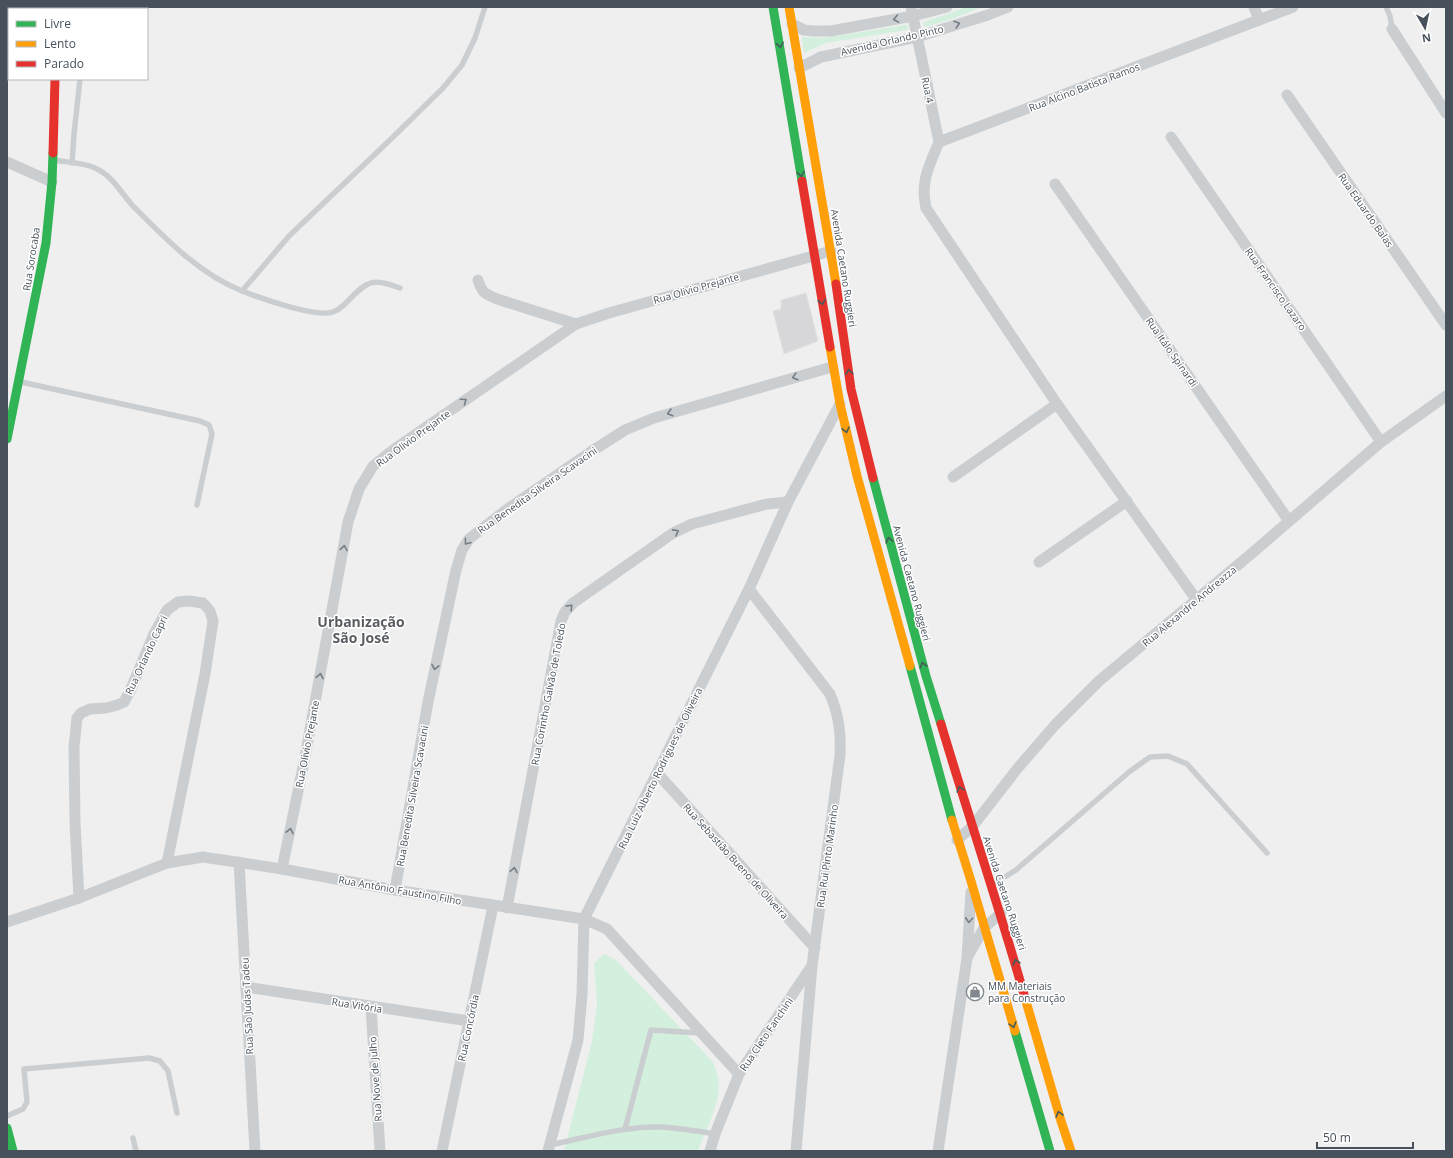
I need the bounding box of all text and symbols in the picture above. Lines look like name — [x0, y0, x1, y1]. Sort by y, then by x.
legend — [8, 8, 148, 80]
north arrow — [1405, 8, 1445, 48]
one-way arrow — [892, 14, 899, 23]
text: Livre — [44, 15, 71, 32]
one-way arrow — [954, 20, 961, 29]
street label: Avenida Orlando Pinto — [839, 21, 945, 59]
text: N — [1421, 30, 1432, 46]
text: Lento — [44, 35, 76, 52]
one-way arrow — [775, 42, 783, 49]
text: Parado — [44, 55, 84, 72]
street label: Rua Alcino Batista Ramos — [1027, 59, 1142, 115]
street label: Rua 4 — [918, 76, 938, 105]
one-way arrow — [797, 170, 805, 177]
street label: Rua Eduardo Balas — [1335, 170, 1397, 250]
street label: Avenida Caetano Ruggieri — [828, 208, 860, 328]
street label: Rua Sorocaba — [19, 226, 43, 292]
street label: Rua Francisco Lazaro — [1242, 245, 1310, 333]
street label: Rua Olivio Prejante — [652, 269, 741, 307]
one-way arrow — [818, 299, 826, 305]
street label: Rua Itálo Spinardi — [1143, 314, 1201, 390]
one-way arrow — [845, 369, 854, 375]
one-way arrow — [792, 372, 799, 381]
one-way arrow — [460, 398, 467, 406]
street label: Rua Olivio Prejante — [373, 406, 453, 470]
one-way arrow — [667, 408, 674, 417]
one-way arrow — [841, 427, 849, 433]
street label: Rua Benedita Silveira Scavacini — [474, 443, 600, 537]
street label: Avenida Caetano Ruggieri — [890, 524, 934, 642]
one-way arrow — [672, 529, 679, 537]
one-way arrow — [885, 536, 894, 543]
one-way arrow — [464, 538, 472, 545]
one-way arrow — [339, 545, 347, 551]
street label: Rua Alexandre Andreazza — [1139, 562, 1239, 650]
one-way arrow — [565, 604, 573, 612]
district label: Urbanização São José — [317, 612, 405, 647]
street label: Rua Orlando Capri — [122, 613, 170, 697]
street label: Rua Corintho Galvão de Toledo — [527, 622, 569, 766]
one-way arrow — [919, 662, 928, 669]
one-way arrow — [432, 664, 440, 670]
one-way arrow — [315, 673, 324, 679]
street label: Rua Luiz Alberto Rodrigues de Oliveira — [615, 685, 705, 851]
street label: Rua Olivio Prejante — [292, 699, 322, 789]
street label: Rua Benedita Silveira Scavacini — [393, 724, 431, 868]
one-way arrow — [956, 786, 965, 793]
street label: Rua Sebastião Bueno de Oliveira — [680, 800, 792, 922]
street label: Rua Rui Pinto Marinho — [813, 803, 841, 909]
one-way arrow — [285, 828, 293, 834]
street label: Avenida Caetano Ruggieri — [980, 834, 1030, 952]
one-way arrow — [509, 867, 518, 873]
street label: Rua Antônio Faustino Filho — [337, 872, 463, 908]
one-way arrow — [965, 917, 973, 923]
street label: Rua São Judas Tadeu — [237, 957, 257, 1055]
one-way arrow — [1012, 959, 1021, 966]
place label: MM Materiais para Construção — [988, 979, 1065, 1005]
shop icon: MM Materiais para Construção — [965, 982, 985, 1002]
street label: Rua Concórdia — [454, 993, 482, 1063]
street label: Rua Vitória — [331, 994, 383, 1016]
street label: Rua Cleto Fanchini — [736, 994, 796, 1074]
one-way arrow — [1008, 1022, 1016, 1028]
street label: Rua Nove de Julho — [365, 1036, 385, 1122]
one-way arrow — [1055, 1111, 1064, 1118]
scale bar — [1317, 1124, 1413, 1150]
text: 50 m — [1323, 1129, 1351, 1146]

